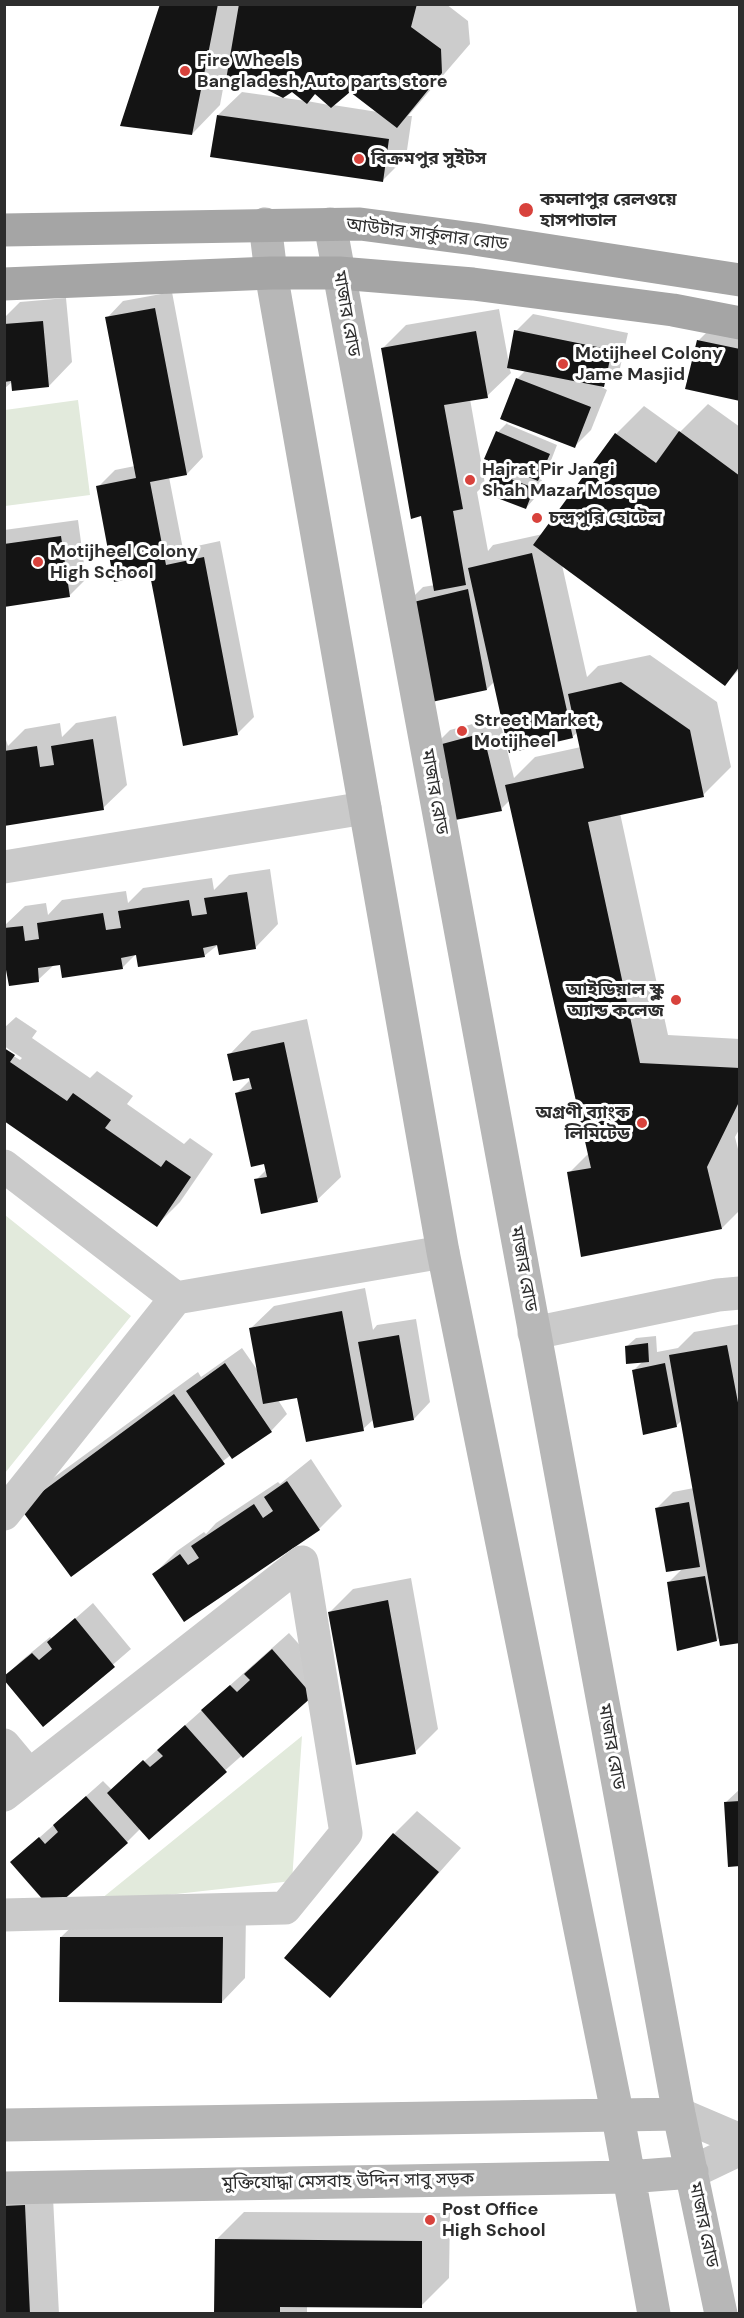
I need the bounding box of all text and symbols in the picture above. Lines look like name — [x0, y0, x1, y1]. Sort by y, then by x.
place label: Fire Wheels Bangladesh,Auto parts store — [197, 50, 448, 92]
marker: Fire Wheels Bangladesh,Auto parts store — [178, 64, 192, 78]
place label: বিক্রমপুর সুইটস — [371, 148, 486, 170]
marker: বিক্রমপুর সুইটস — [352, 152, 366, 166]
place label: কমলাপুর রেলওয়ে হাসপাতাল — [540, 189, 677, 232]
marker: কমলাপুর রেলওয়ে হাসপাতাল — [517, 201, 535, 219]
street label: আউটার সার্কুলার রোড — [345, 214, 509, 256]
street label: মাজার রোড — [328, 270, 364, 358]
place label: Motijheel Colony Jame Masjid — [575, 343, 723, 386]
marker: Motijheel Colony Jame Masjid — [556, 357, 570, 371]
place label: Hajrat Pir Jangi Shah Mazar Mosque — [482, 459, 658, 502]
marker: Hajrat Pir Jangi Shah Mazar Mosque — [463, 473, 477, 487]
place label: চন্দ্রপুরি হোটেল — [549, 507, 662, 529]
marker: চন্দ্রপুরি হোটেল — [530, 511, 544, 525]
place label: Motijheel Colony High School — [50, 541, 198, 584]
marker: Motijheel Colony High School — [31, 555, 45, 569]
place label: Street Market, Motijheel — [474, 710, 600, 752]
marker: Street Market, Motijheel — [455, 724, 469, 738]
street label: মাজার রোড — [416, 748, 452, 836]
place label: আইডিয়াল স্কুল অ্যান্ড কলেজ — [566, 979, 664, 1022]
marker: আইডিয়াল স্কুল অ্যান্ড কলেজ — [669, 993, 683, 1007]
place label: অগ্রণী ব্যাংক লিমিটেড — [536, 1102, 630, 1144]
marker: অগ্রণী ব্যাংক লিমিটেড — [635, 1116, 649, 1130]
street label: মাজার রোড — [505, 1225, 541, 1313]
street label: মাজার রোড — [593, 1703, 629, 1791]
street label: মুক্তিযোদ্ধা মেসবাহ উদ্দিন সাবু সড়ক — [222, 2169, 474, 2195]
street label: মাজার রোড — [683, 2180, 723, 2270]
place label: Post Office High School — [442, 2199, 546, 2242]
marker: Post Office High School — [423, 2213, 437, 2227]

